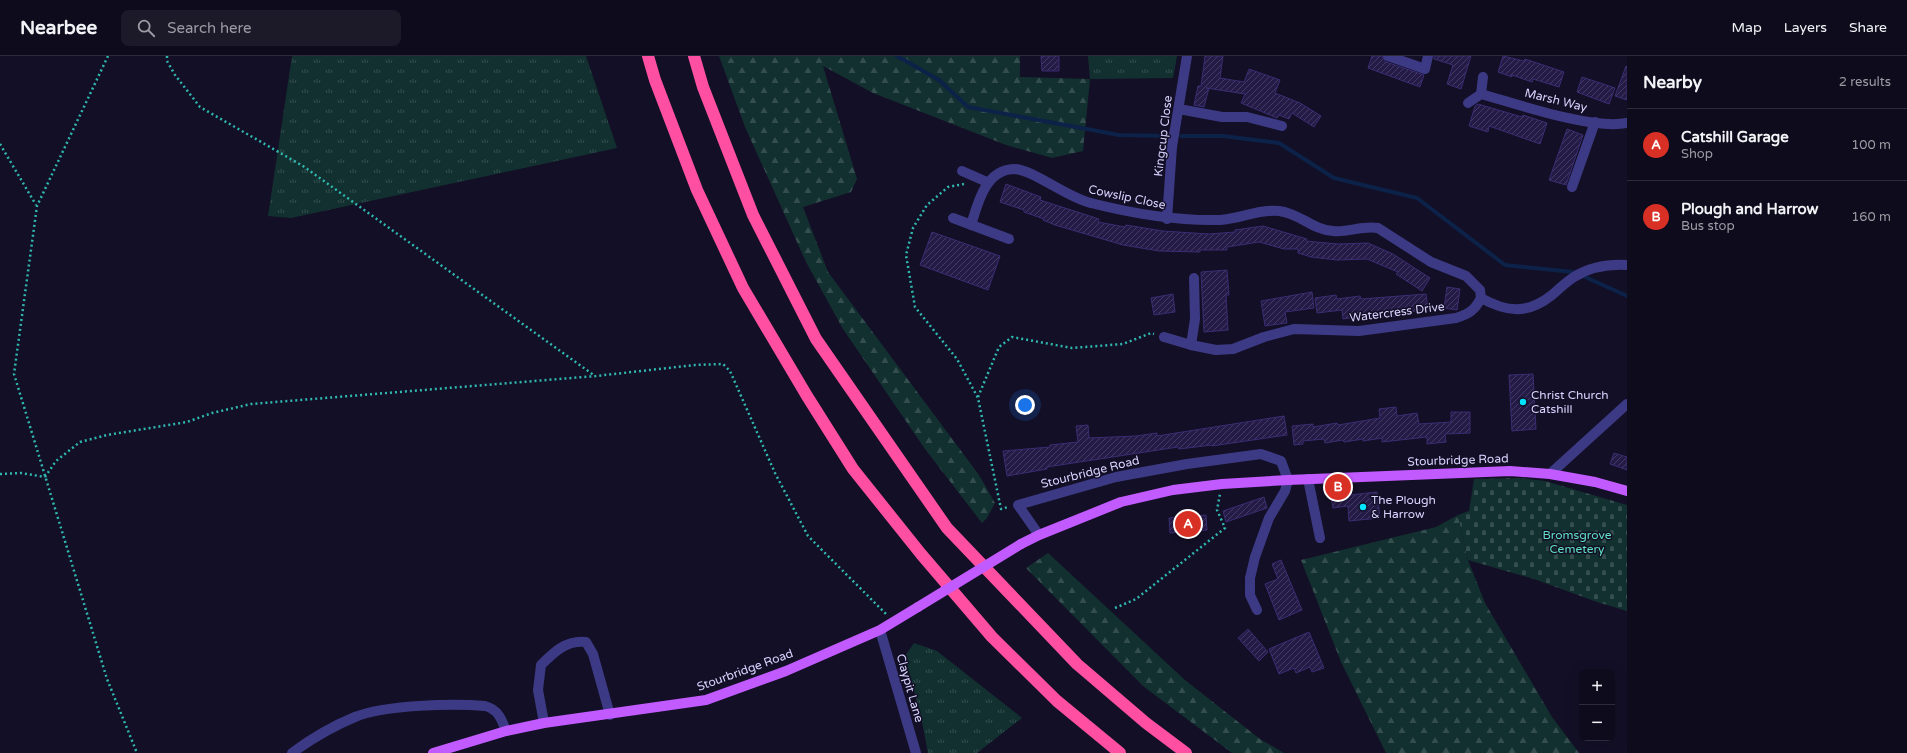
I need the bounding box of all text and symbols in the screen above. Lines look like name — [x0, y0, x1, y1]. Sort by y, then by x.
search box — [121, 10, 401, 46]
text: Nearbee — [20, 17, 97, 39]
icon: search — [135, 17, 157, 39]
text: Search here — [167, 19, 252, 37]
text: Map — [1732, 19, 1762, 36]
text: Layers — [1784, 19, 1827, 36]
text: Share — [1849, 19, 1887, 36]
text: Nearby — [1643, 72, 1702, 93]
text: 2 results — [1839, 74, 1891, 90]
street label: Marsh Way — [1523, 85, 1589, 115]
street label: Kingcup Close — [1151, 95, 1175, 177]
text: Catshill Garage — [1681, 128, 1789, 146]
text: A — [1651, 137, 1661, 153]
text: 100 m — [1851, 137, 1891, 153]
text: Shop — [1681, 146, 1713, 162]
street label: Cowslip Close — [1087, 182, 1167, 212]
text: Plough and Harrow — [1681, 200, 1818, 218]
text: B — [1651, 209, 1661, 225]
text: 160 m — [1851, 209, 1891, 225]
text: Bus stop — [1681, 218, 1735, 234]
street label: Watercress Drive — [1349, 299, 1446, 325]
place label: Christ Church Catshill — [1531, 388, 1609, 416]
your location — [1015, 395, 1035, 415]
marker: Christ Church Catshill — [1518, 397, 1528, 407]
street label: Stourbridge Road — [1407, 451, 1509, 469]
street label: Stourbridge Road — [1039, 453, 1141, 491]
pin: B — [1325, 472, 1351, 502]
place label: The Plough & Harrow — [1371, 493, 1436, 521]
marker: The Plough & Harrow — [1358, 502, 1368, 512]
pin: A — [1175, 509, 1201, 539]
park label: Bromsgrove Cemetery — [1543, 528, 1612, 556]
street label: Stourbridge Road — [695, 646, 795, 694]
street label: Claypit Lane — [894, 652, 926, 724]
map controls — [1579, 669, 1615, 741]
button: + — [1579, 669, 1615, 705]
button: − — [1579, 705, 1615, 741]

